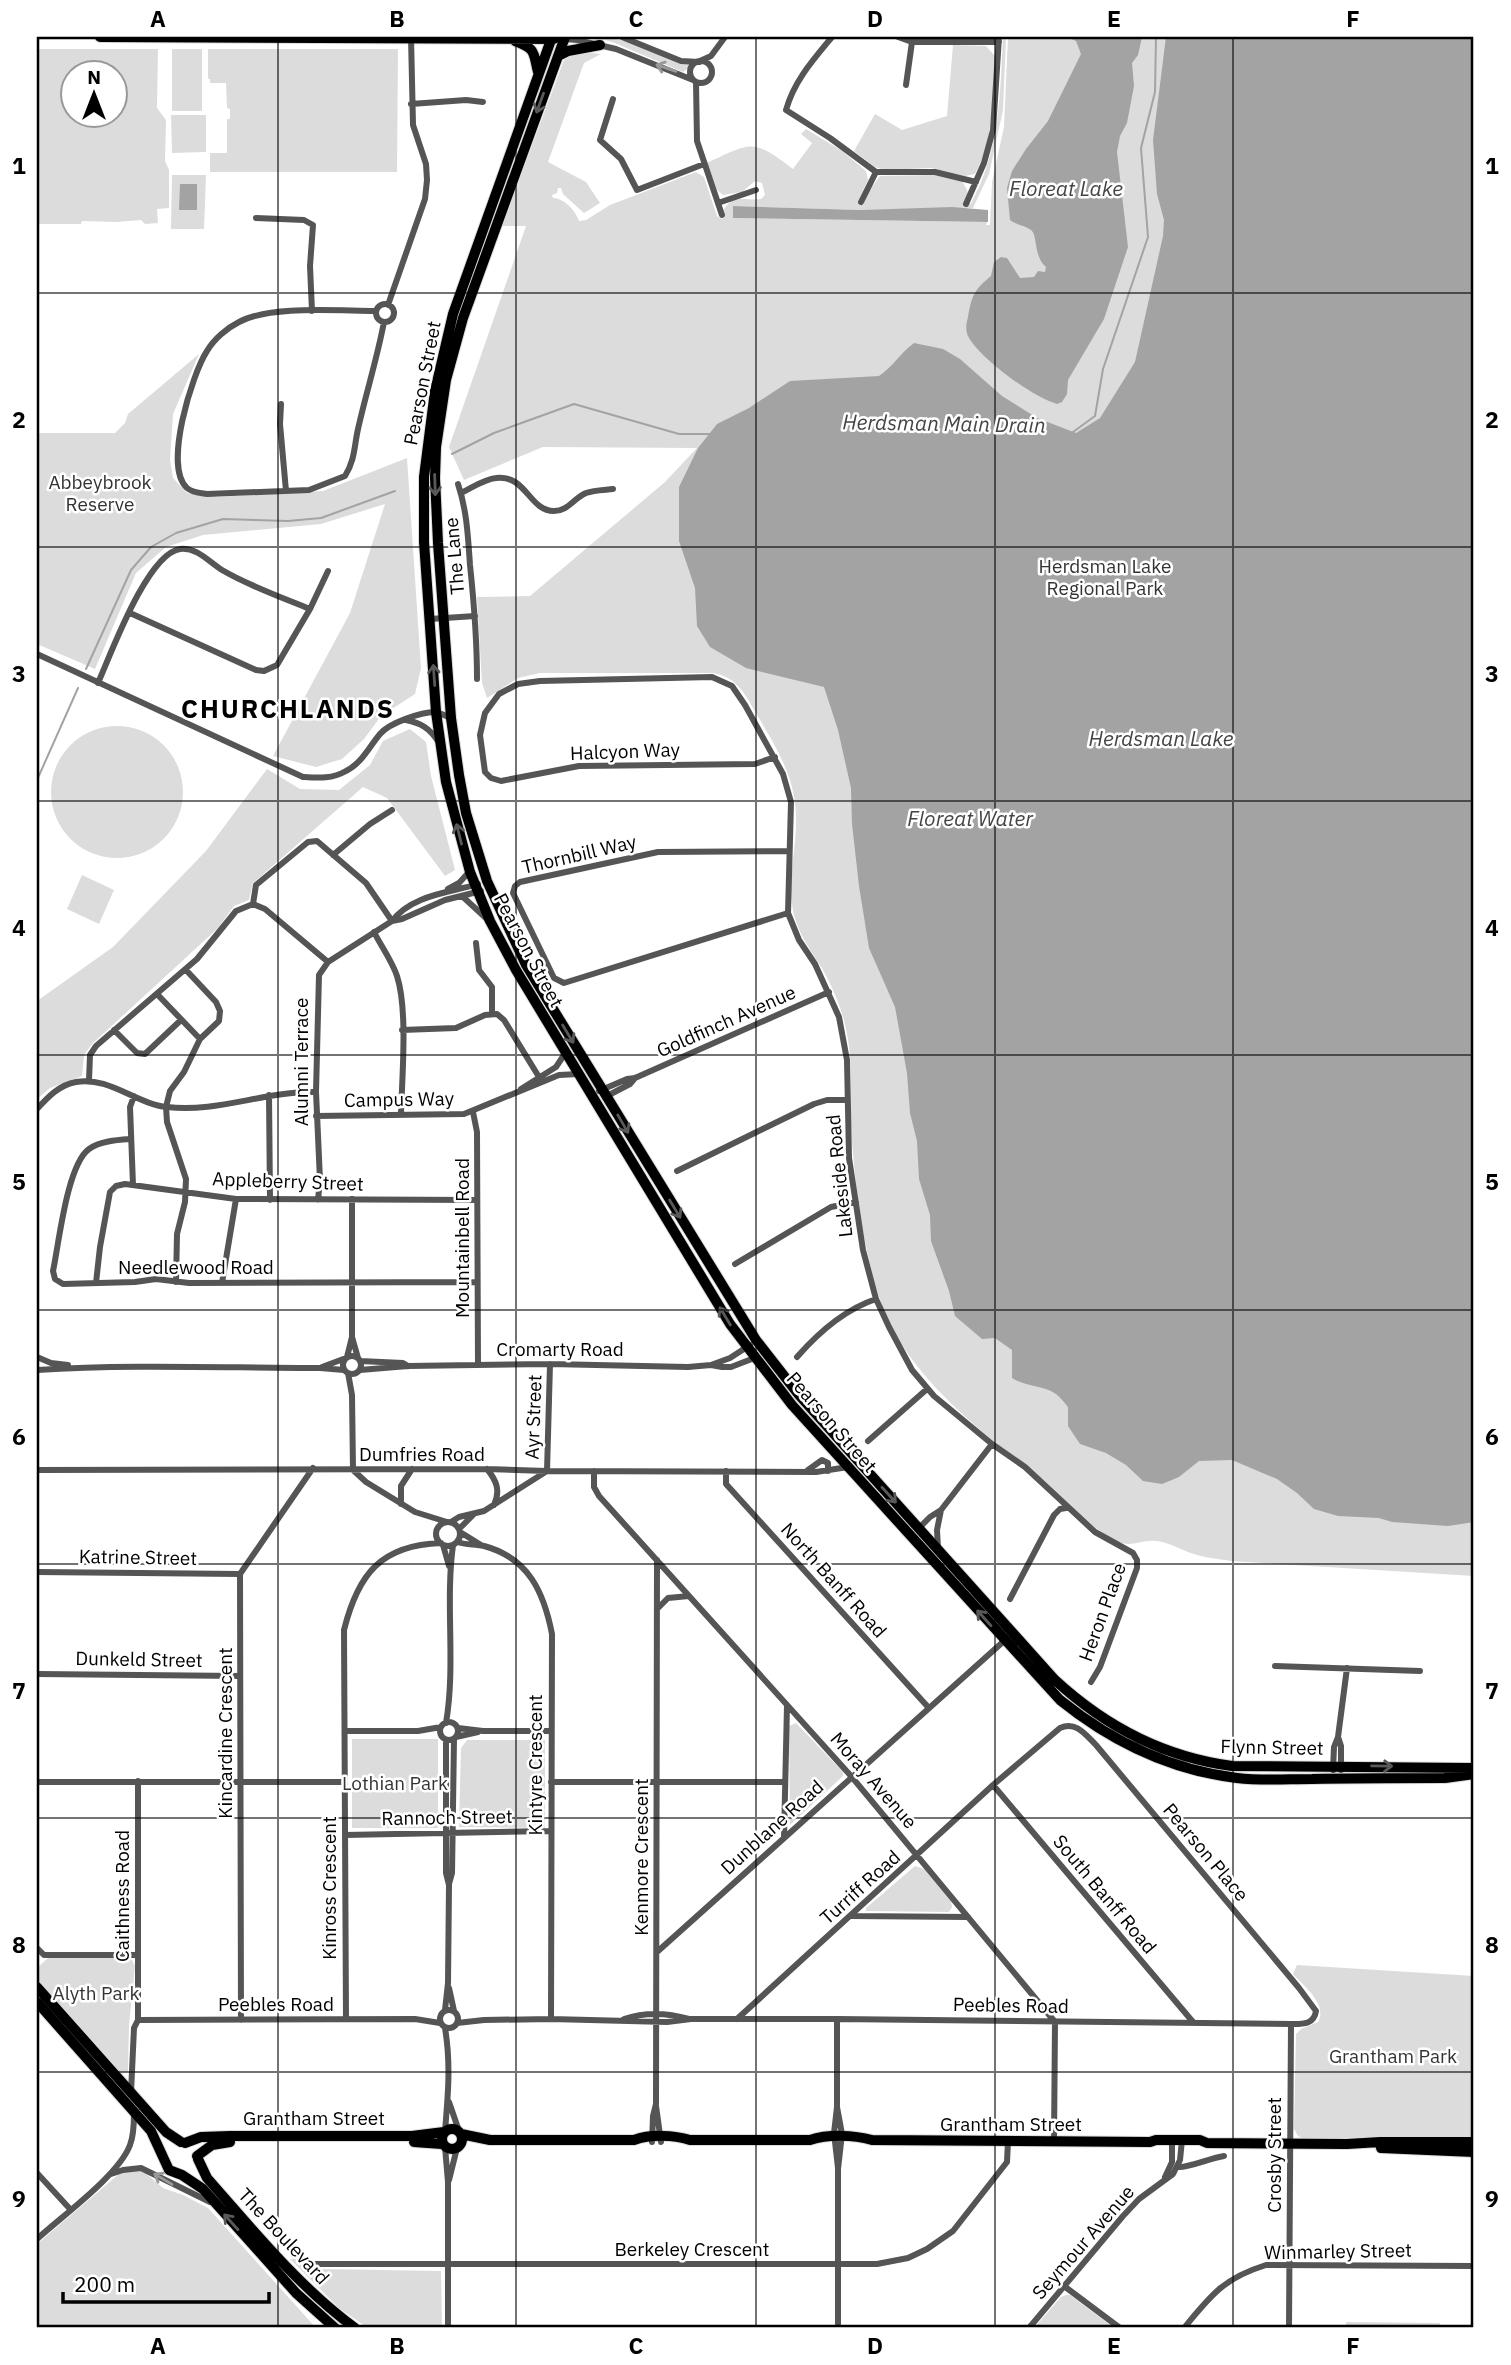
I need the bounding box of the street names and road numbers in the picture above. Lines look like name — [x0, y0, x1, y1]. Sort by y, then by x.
street label: Pearson Street — [398, 319, 446, 447]
street label: The Lane — [439, 516, 469, 596]
street label: Halcyon Way — [570, 737, 681, 765]
street label: Thornbill Way — [519, 829, 639, 879]
street label: Pearson Street — [489, 889, 569, 1011]
street label: Goldfinch Avenue — [653, 980, 799, 1062]
street label: Alumni Terrace — [289, 998, 313, 1126]
street label: Campus Way — [344, 1086, 455, 1112]
street label: Lakeside Road — [821, 1113, 857, 1239]
street label: Mountainbell Road — [450, 1158, 474, 1318]
street label: Appleberry Street — [212, 1166, 364, 1196]
street label: Needlewood Road — [118, 1255, 274, 1279]
street label: Cromarty Road — [496, 1337, 624, 1361]
street label: Pearson Street — [782, 1367, 882, 1477]
street label: Ayr Street — [520, 1374, 546, 1460]
street label: Dumfries Road — [359, 1442, 485, 1466]
street label: North Banff Road — [776, 1517, 892, 1643]
street label: Katrine Street — [79, 1544, 197, 1570]
street label: Heron Place — [1073, 1559, 1131, 1665]
street label: Dunkeld Street — [75, 1646, 203, 1672]
street label: Kincardine Crescent — [213, 1647, 237, 1819]
street label: Kintyre Crescent — [523, 1694, 547, 1836]
street label: Moray Avenue — [825, 1727, 923, 1833]
street label: Flynn Street — [1220, 1734, 1324, 1760]
street label: Dunblane Road — [716, 1775, 828, 1879]
street label: Kenmore Crescent — [629, 1778, 653, 1936]
street label: Pearson Place — [1158, 1798, 1254, 1906]
street label: Rannoch Street — [381, 1804, 513, 1830]
street label: Kinross Crescent — [317, 1816, 341, 1960]
street label: Caithness Road — [110, 1830, 134, 1962]
street label: South Banff Road — [1048, 1830, 1162, 1958]
street label: Turriff Road — [815, 1845, 905, 1929]
street label: Peebles Road — [218, 1992, 334, 2016]
street label: Peebles Road — [953, 1992, 1069, 2018]
street label: Crosby Street — [1262, 2097, 1286, 2213]
street label: Grantham Street — [243, 2106, 385, 2130]
street label: Grantham Street — [940, 2112, 1082, 2136]
street label: Seymour Avenue — [1027, 2180, 1139, 2304]
street label: The Boulevard — [233, 2183, 335, 2289]
street label: Berkeley Crescent — [614, 2237, 770, 2261]
street label: Winmarley Street — [1264, 2238, 1412, 2264]

